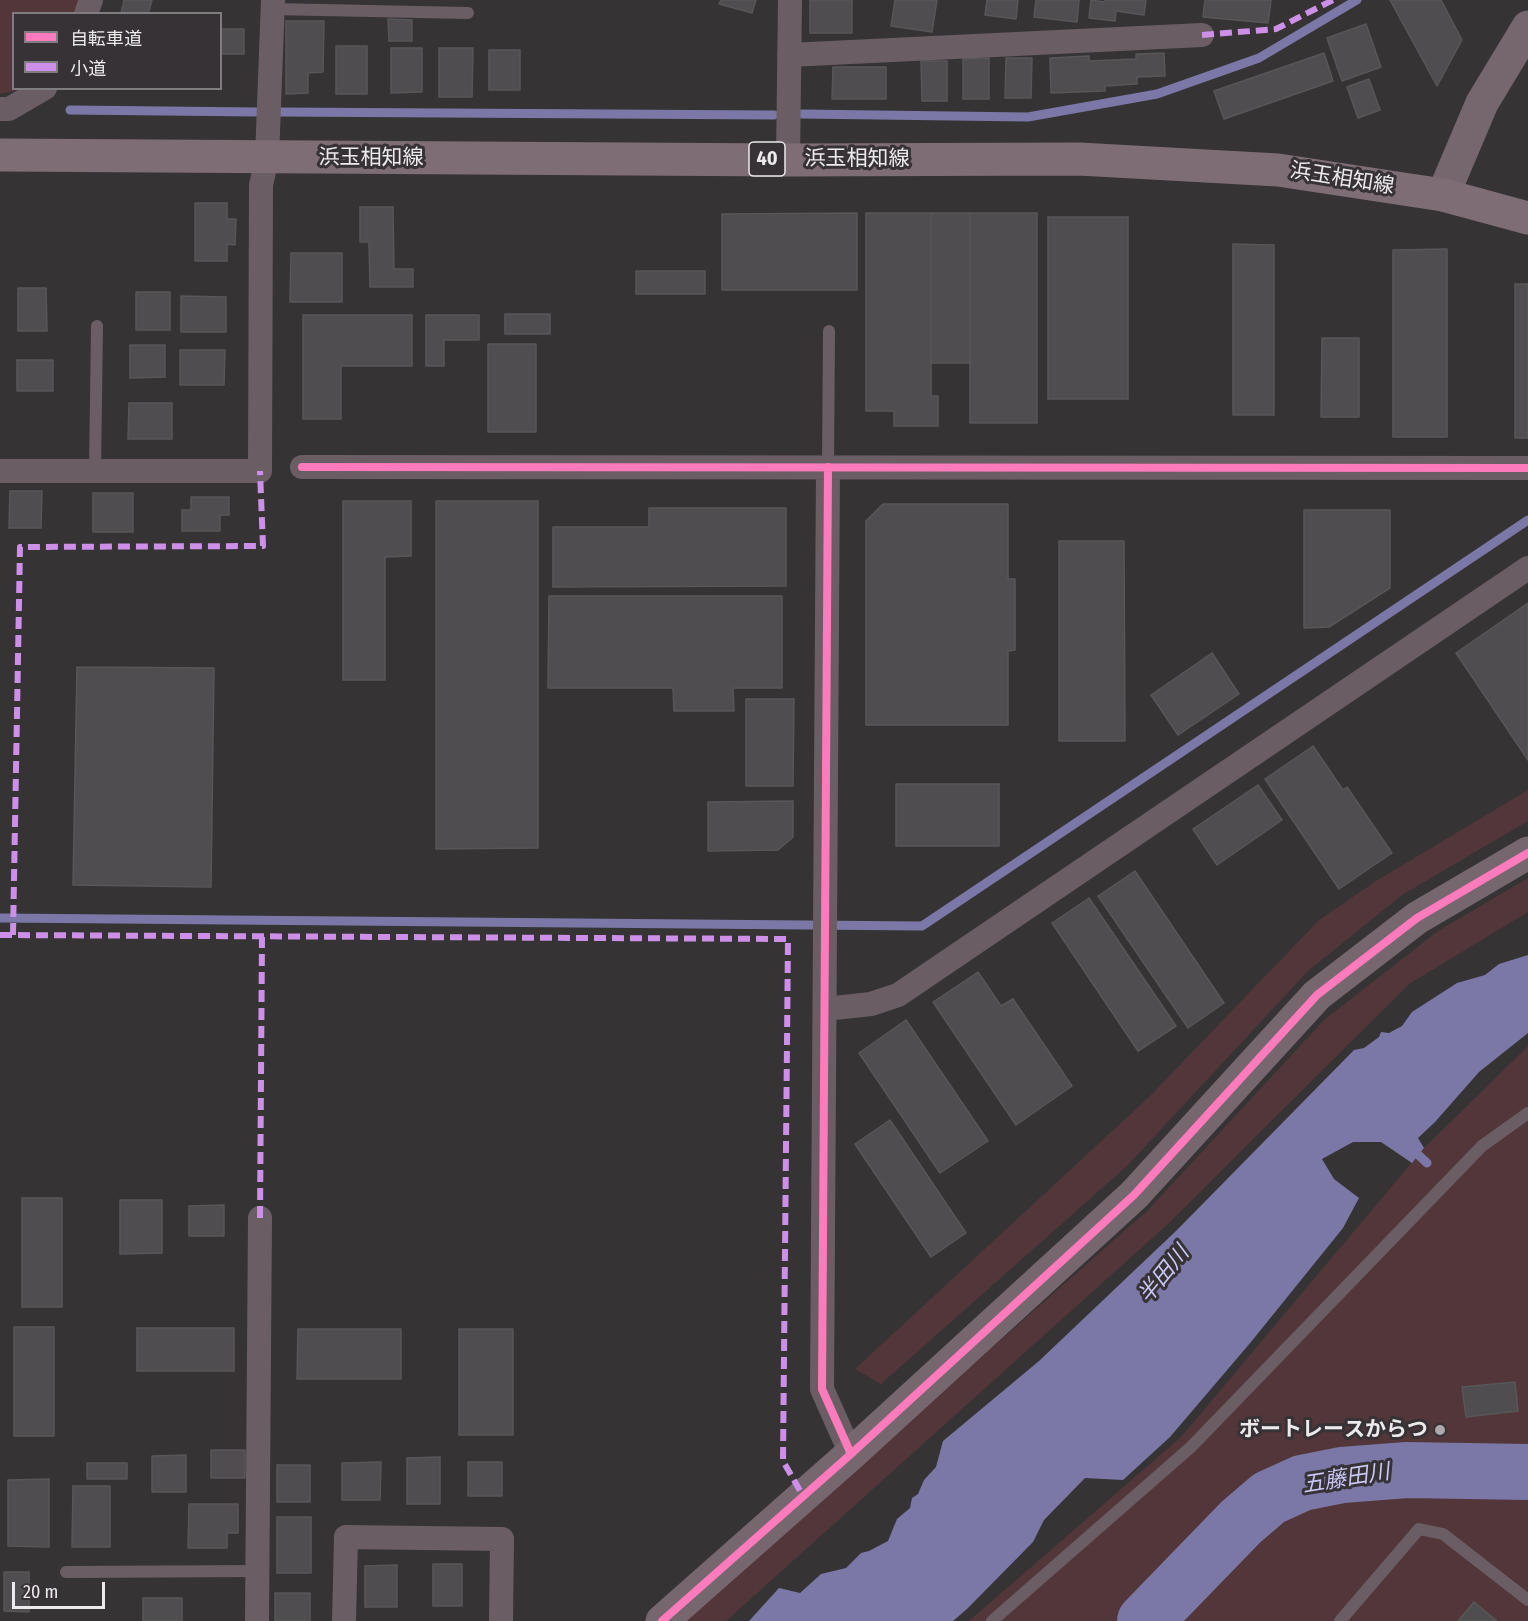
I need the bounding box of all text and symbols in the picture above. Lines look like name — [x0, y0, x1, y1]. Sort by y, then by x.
legend — [12, 12, 222, 90]
text: 自転車道 — [70, 28, 142, 50]
text: 小道 — [70, 58, 106, 80]
road number: 40 — [749, 142, 785, 176]
street label: 浜玉相知線 — [319, 145, 423, 171]
street label: 浜玉相知線 — [805, 146, 909, 172]
street label: 浜玉相知線 — [1288, 158, 1396, 200]
water label: 半田川 — [1133, 1241, 1195, 1309]
place label: ボートレースからつ — [1239, 1417, 1428, 1443]
marker: ボートレースからつ — [1433, 1423, 1447, 1437]
water label: 五藤田川 — [1300, 1459, 1392, 1499]
scale bar — [15, 1570, 108, 1608]
text: 20 m — [23, 1581, 58, 1603]

